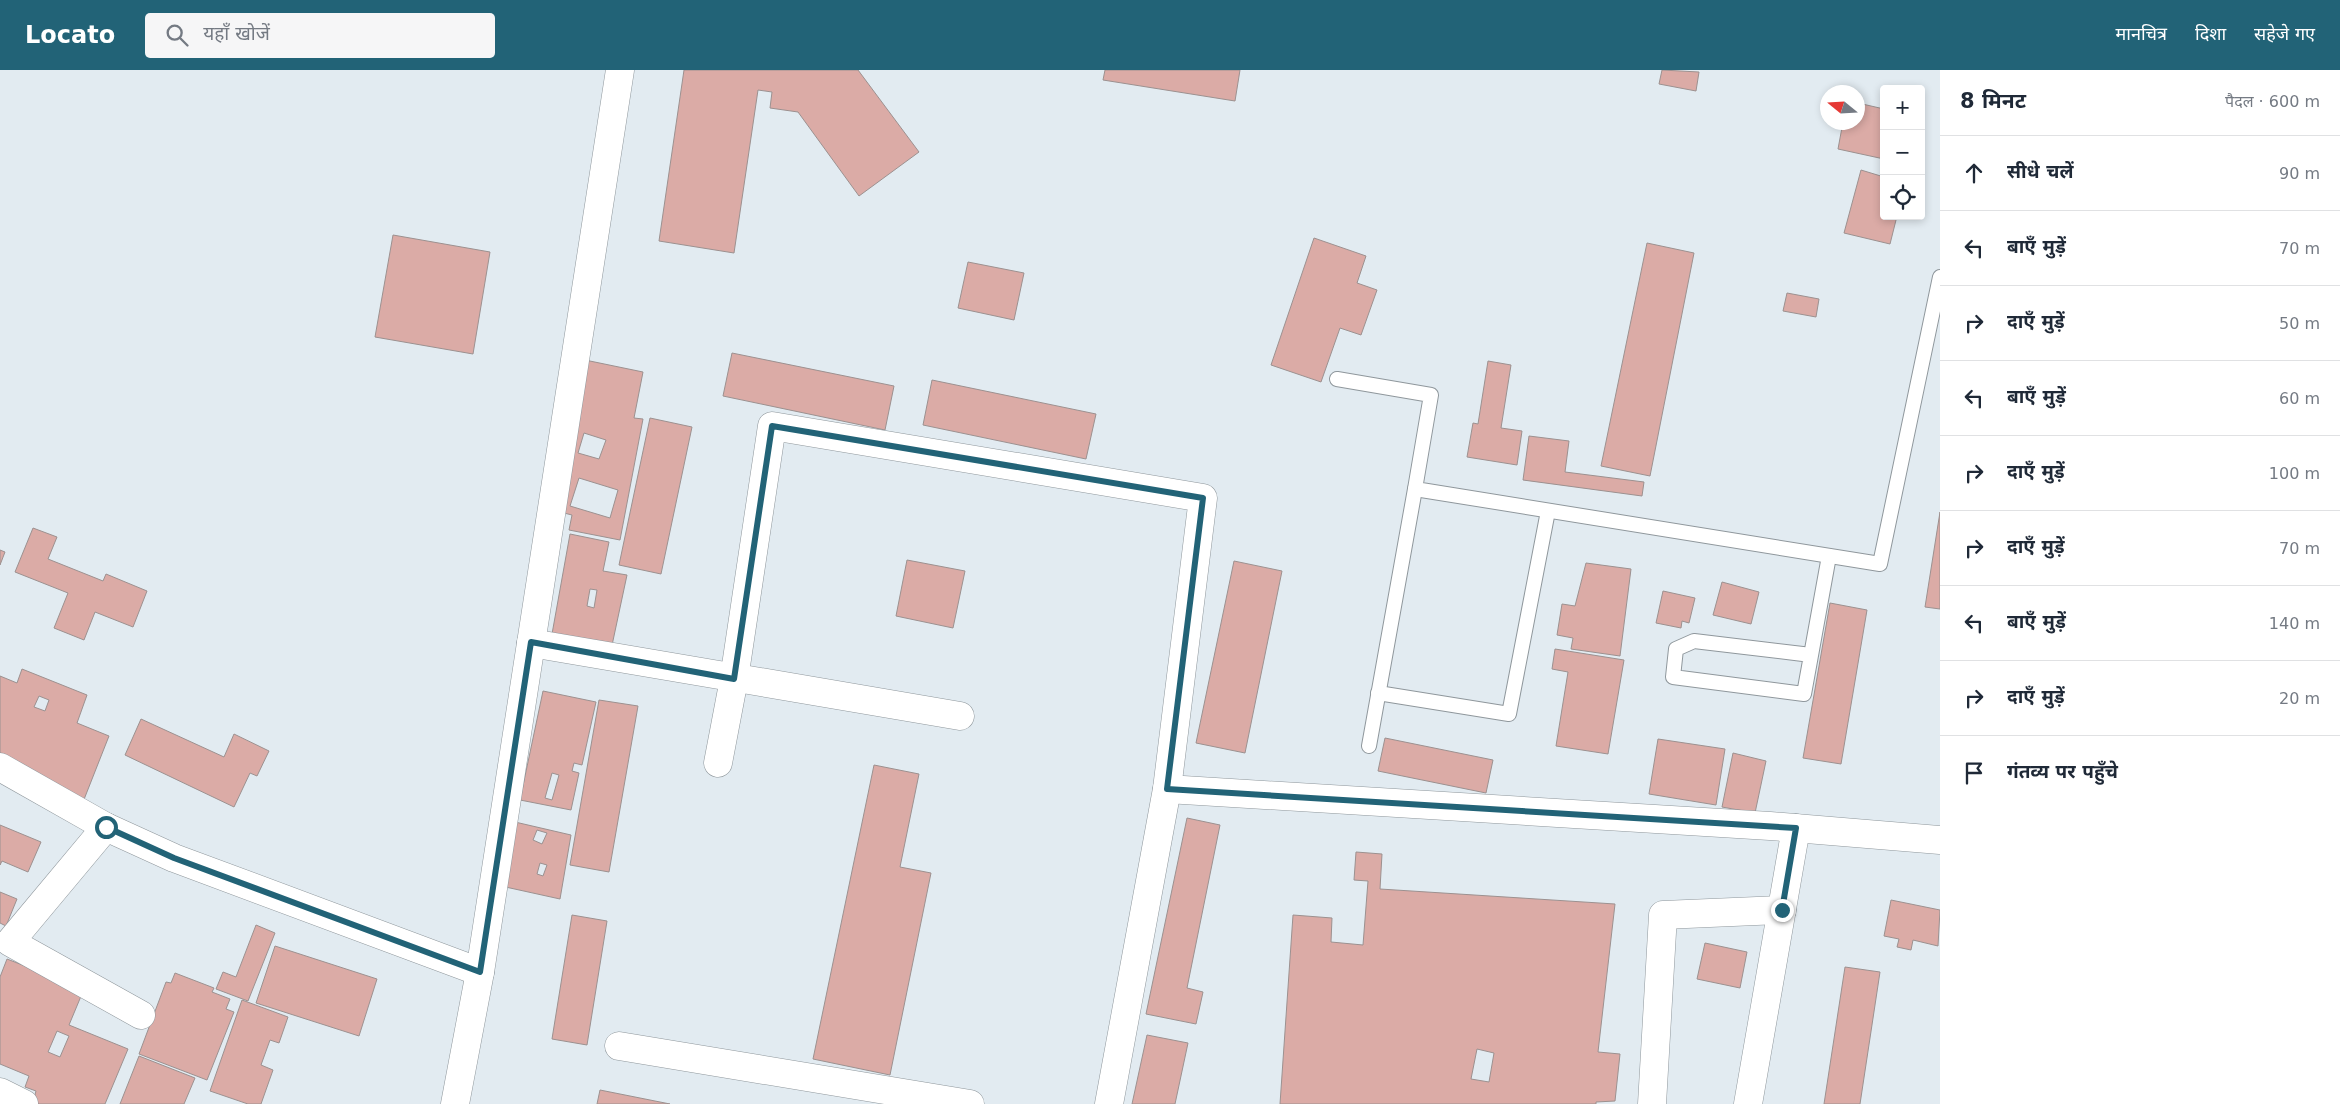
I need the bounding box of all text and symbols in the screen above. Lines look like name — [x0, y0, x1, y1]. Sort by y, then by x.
search box — [145, 13, 495, 58]
text: Locato — [25, 21, 115, 49]
icon: search — [163, 21, 191, 49]
text: यहाँ खोजें — [203, 22, 270, 44]
text: मानचित्र — [2116, 23, 2167, 44]
text: दिशा — [2195, 23, 2226, 44]
text: सहेजे गए — [2254, 23, 2315, 44]
north arrow — [1820, 85, 1865, 130]
map controls — [1880, 85, 1925, 220]
button: + — [1880, 85, 1925, 130]
text: 8 मिनट — [1960, 89, 2026, 113]
text: पैदल · 600 m — [2225, 92, 2320, 111]
button: − — [1880, 130, 1925, 175]
icon: ahead — [1960, 159, 1988, 187]
text: सीधे चलें — [2007, 160, 2074, 182]
text: 90 m — [2279, 164, 2320, 183]
button: locate — [1880, 175, 1925, 220]
icon: left — [1960, 234, 1988, 262]
text: बाएँ मुड़ें — [2007, 235, 2066, 257]
text: 70 m — [2279, 239, 2320, 258]
icon: right — [1960, 309, 1988, 337]
text: दाएँ मुड़ें — [2007, 310, 2065, 332]
text: 50 m — [2279, 314, 2320, 333]
icon: left — [1960, 384, 1988, 412]
text: बाएँ मुड़ें — [2007, 385, 2066, 407]
text: 60 m — [2279, 389, 2320, 408]
icon: right — [1960, 459, 1988, 487]
text: दाएँ मुड़ें — [2007, 460, 2065, 482]
text: 100 m — [2269, 464, 2320, 483]
icon: right — [1960, 534, 1988, 562]
text: दाएँ मुड़ें — [2007, 535, 2065, 557]
text: 70 m — [2279, 539, 2320, 558]
icon: left — [1960, 609, 1988, 637]
text: बाएँ मुड़ें — [2007, 610, 2066, 632]
text: 140 m — [2269, 614, 2320, 633]
icon: right — [1960, 684, 1988, 712]
text: दाएँ मुड़ें — [2007, 685, 2065, 707]
text: 20 m — [2279, 689, 2320, 708]
icon: arrive — [1960, 759, 1988, 787]
text: गंतव्य पर पहुँचे — [2007, 760, 2118, 782]
route start — [95, 816, 118, 839]
route end — [1771, 899, 1794, 922]

